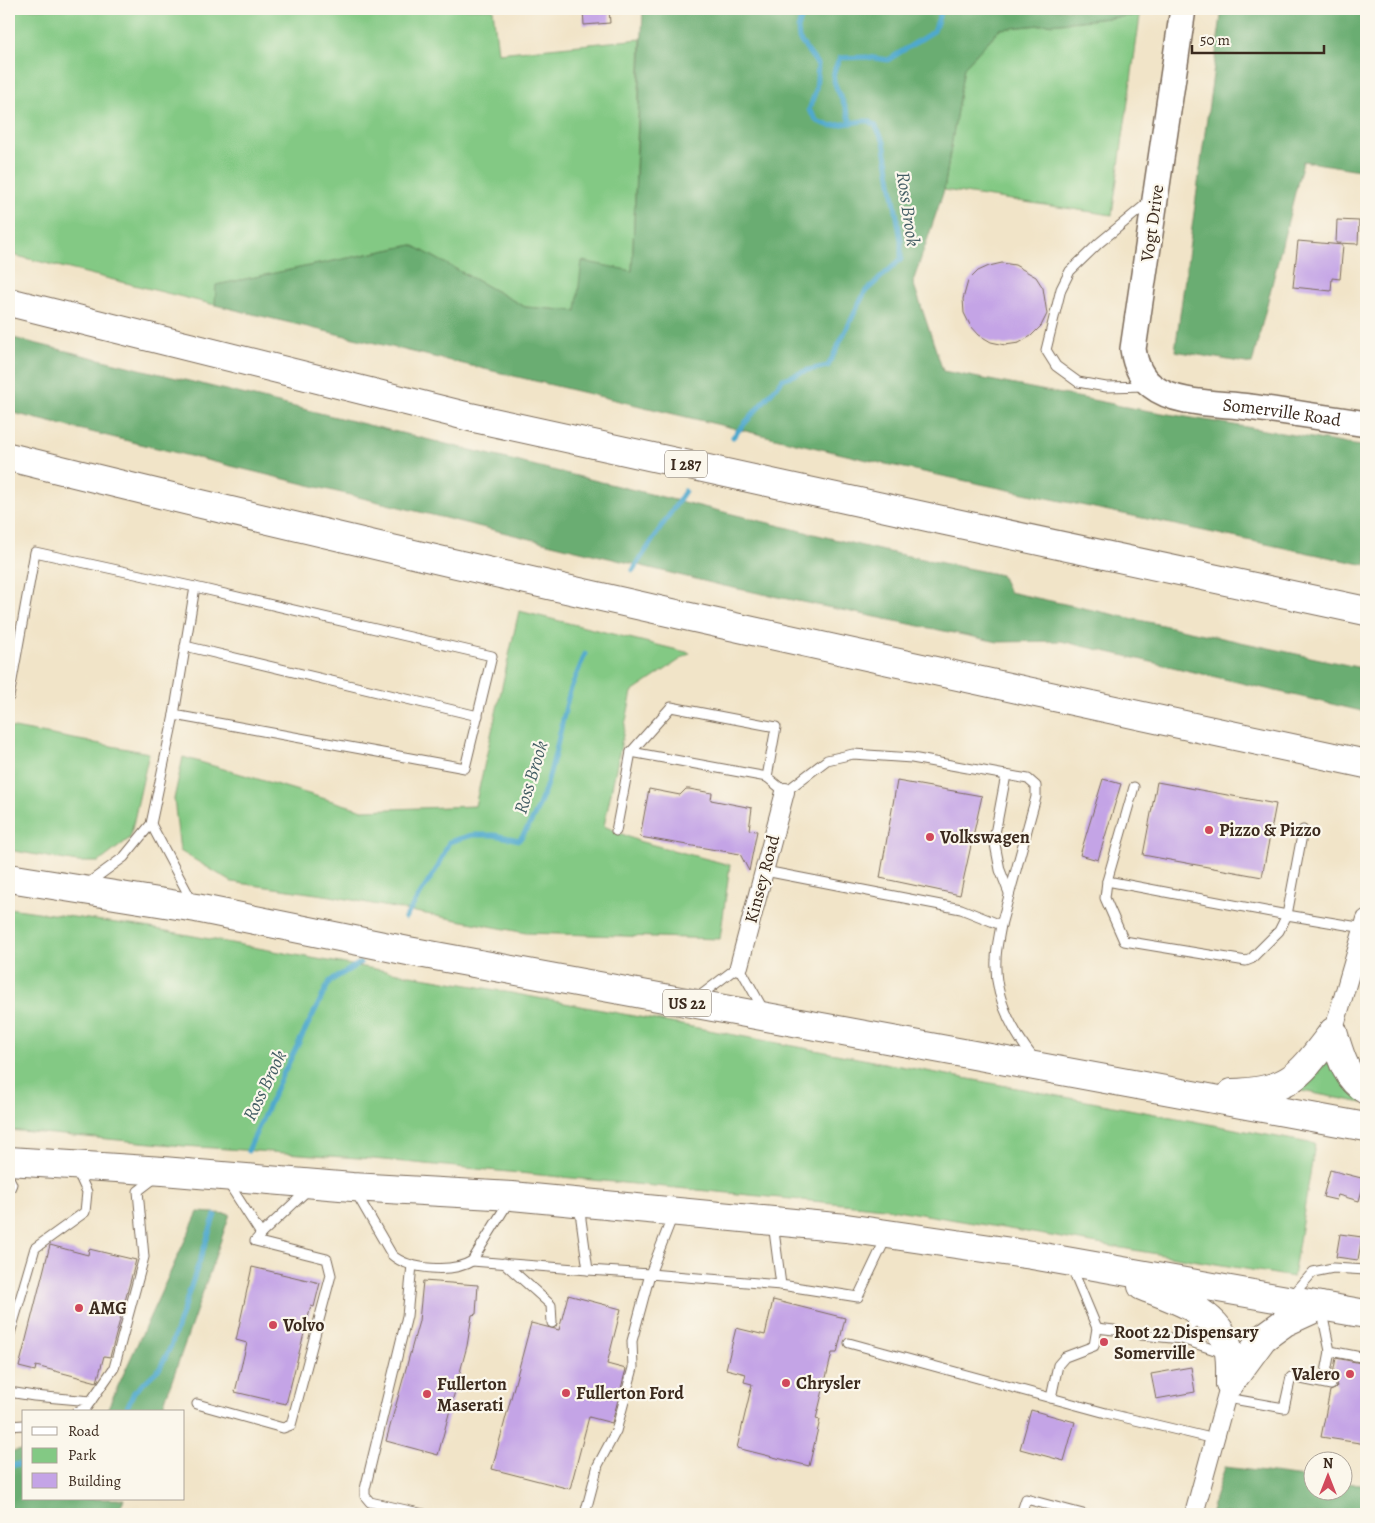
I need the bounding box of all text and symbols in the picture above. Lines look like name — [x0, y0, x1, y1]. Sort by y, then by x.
scale bar — [1192, 22, 1325, 54]
text: 50 m — [1200, 30, 1230, 50]
water label: Ross Brook — [890, 170, 926, 248]
street label: Vogt Drive — [1135, 183, 1169, 264]
street label: Somerville Road — [1222, 393, 1343, 432]
road number: I 287 — [665, 450, 707, 478]
water label: Ross Brook — [508, 737, 554, 817]
place label: Pizzo & Pizzo — [1219, 818, 1321, 842]
marker: Pizzo & Pizzo — [1203, 824, 1215, 836]
place label: Volkswagen — [939, 825, 1030, 849]
marker: Volkswagen — [924, 831, 936, 843]
street label: Kinsey Road — [739, 832, 785, 926]
road number: US 22 — [663, 990, 711, 1016]
water label: Ross Brook — [237, 1046, 293, 1125]
place label: AMG — [88, 1296, 127, 1320]
marker: AMG — [73, 1302, 85, 1314]
place label: Volvo — [282, 1313, 324, 1337]
marker: Volvo — [267, 1319, 279, 1331]
place label: Root 22 Dispensary Somerville — [1114, 1320, 1259, 1365]
marker: Root 22 Dispensary Somerville — [1098, 1336, 1110, 1348]
place label: Valero — [1291, 1362, 1340, 1386]
marker: Valero — [1344, 1368, 1356, 1380]
place label: Chrysler — [796, 1371, 861, 1395]
place label: Fullerton Maserati — [437, 1372, 507, 1417]
marker: Chrysler — [780, 1377, 792, 1389]
place label: Fullerton Ford — [576, 1381, 684, 1405]
marker: Fullerton Ford — [560, 1387, 572, 1399]
marker: Fullerton Maserati — [421, 1388, 433, 1400]
legend — [22, 1410, 185, 1500]
text: Road — [68, 1421, 100, 1441]
text: Park — [68, 1445, 97, 1465]
north arrow — [1302, 1450, 1352, 1500]
text: N — [1323, 1454, 1333, 1473]
text: Building — [68, 1471, 121, 1491]

